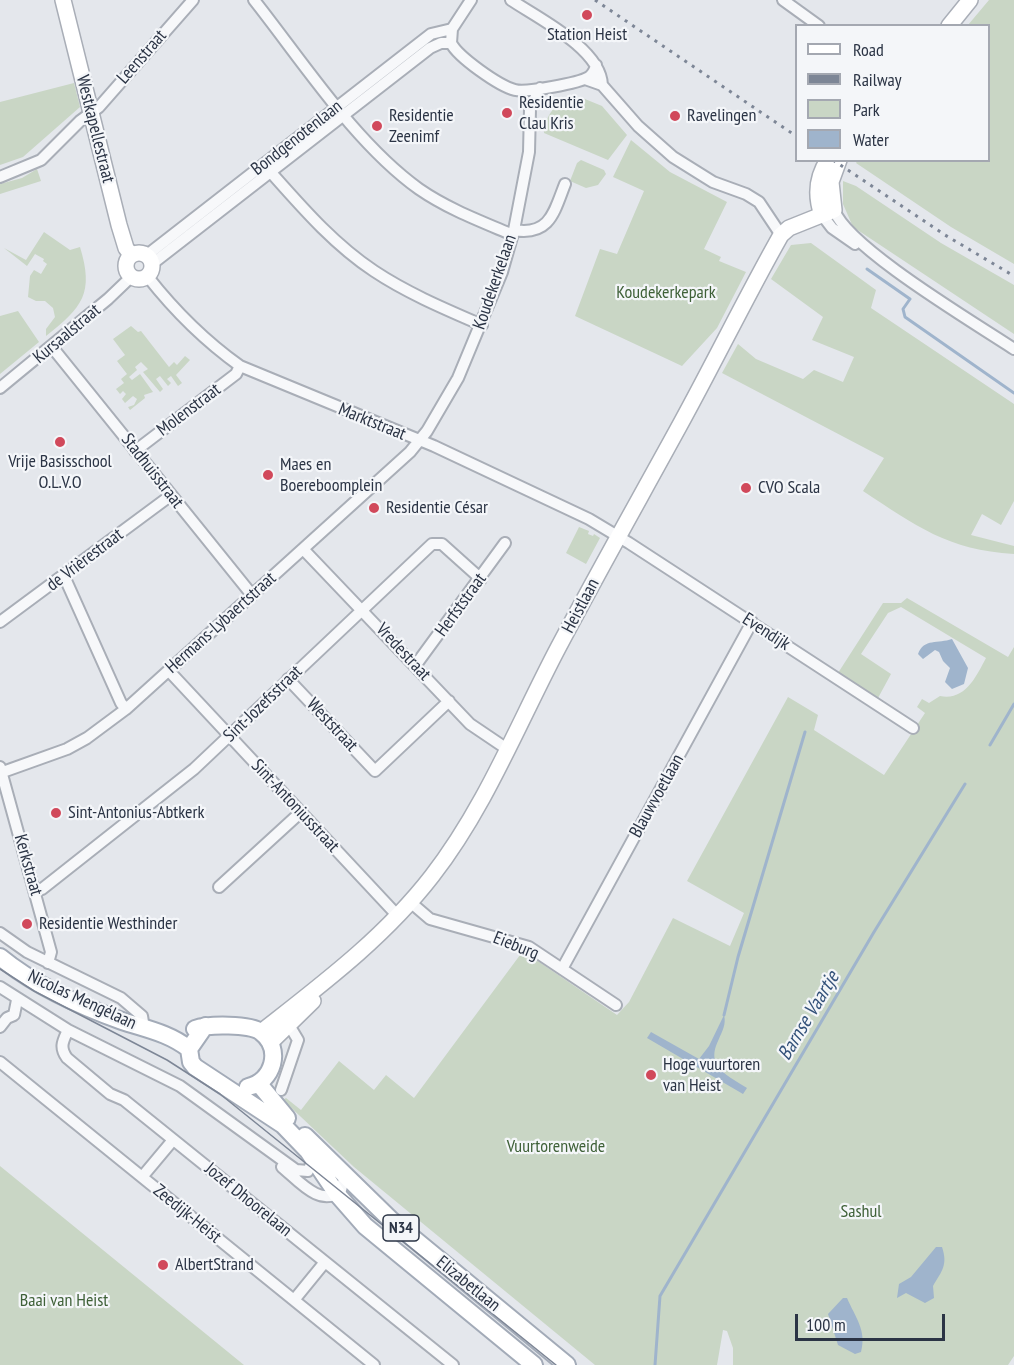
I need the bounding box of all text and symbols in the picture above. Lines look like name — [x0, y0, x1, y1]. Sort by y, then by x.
marker: Station Heist — [580, 8, 594, 22]
place label: Station Heist — [547, 24, 627, 46]
legend — [795, 24, 990, 162]
street label: Leenstraat — [113, 26, 171, 88]
text: Road — [853, 38, 884, 61]
text: Railway — [853, 68, 902, 91]
street label: Westkapellestraat — [71, 73, 119, 185]
place label: Residentie Clau Kris — [519, 92, 584, 134]
street label: Bondgenotenlaan — [247, 96, 347, 180]
text: Park — [853, 98, 880, 121]
place label: Residentie Zeenimf — [389, 105, 454, 148]
place label: Ravelingen — [687, 105, 756, 127]
marker: Residentie Clau Kris — [500, 106, 514, 120]
marker: Ravelingen — [668, 109, 682, 123]
marker: Residentie Zeenimf — [370, 119, 384, 133]
text: Water — [853, 128, 889, 151]
street label: Koudekerkelaan — [469, 232, 521, 332]
park label: Koudekerkepark — [616, 282, 716, 304]
street label: Kursaalstraat — [29, 300, 105, 368]
street label: Molenstraat — [153, 379, 225, 441]
street label: Marktstraat — [335, 399, 409, 445]
street label: Stadhuisstraat — [116, 429, 188, 513]
marker: Vrije Basisschool O.L.V.O — [53, 435, 67, 449]
place label: Vrije Basisschool O.L.V.O — [8, 451, 112, 494]
place label: Maes en Boereboomplein — [280, 454, 382, 496]
marker: Maes en Boereboomplein — [261, 468, 275, 482]
place label: CVO Scala — [758, 477, 820, 499]
marker: CVO Scala — [739, 481, 753, 495]
place label: Residentie César — [386, 497, 488, 519]
marker: Residentie César — [367, 501, 381, 515]
street label: de Vrièrestraat — [42, 524, 128, 596]
street label: Hermans-Lybaertstraat — [161, 568, 281, 678]
street label: Herfststraat — [431, 569, 491, 641]
street label: Heistlaan — [558, 575, 604, 637]
street label: Evendijk — [738, 609, 794, 655]
street label: Vredestraat — [371, 619, 435, 685]
street label: Sint-Jozefsstraat — [219, 661, 307, 747]
street label: Weststraat — [302, 694, 362, 756]
street label: Blauwvoetlaan — [625, 750, 689, 842]
street label: Sint-Antoniusstraat — [246, 755, 344, 857]
place label: Sint-Antonius-Abtkerk — [68, 802, 204, 824]
marker: Sint-Antonius-Abtkerk — [49, 806, 63, 820]
street label: Kerkstraat — [9, 832, 47, 898]
place label: Residentie Westhinder — [39, 913, 177, 935]
marker: Residentie Westhinder — [20, 917, 34, 931]
street label: Eieburg — [490, 927, 542, 965]
street label: Nicolas Mengélaan — [24, 965, 140, 1035]
water label: Barnse Vaartje — [773, 967, 845, 1065]
place label: Hoge vuurtoren van Heist — [663, 1054, 760, 1096]
marker: Hoge vuurtoren van Heist — [644, 1068, 658, 1082]
park label: Vuurtorenweide — [507, 1136, 605, 1158]
street label: Jozef Dhoorelaan — [200, 1158, 296, 1242]
street label: Zeedijk-Heist — [149, 1180, 225, 1248]
park label: Sashul — [841, 1201, 881, 1223]
road number: N34 — [383, 1215, 419, 1241]
street label: Elizabetlaan — [432, 1252, 504, 1316]
place label: AlbertStrand — [175, 1254, 254, 1276]
marker: AlbertStrand — [156, 1258, 170, 1272]
park label: Baai van Heist — [20, 1290, 108, 1312]
scale bar — [798, 1302, 948, 1340]
text: 100 m — [806, 1313, 846, 1336]

